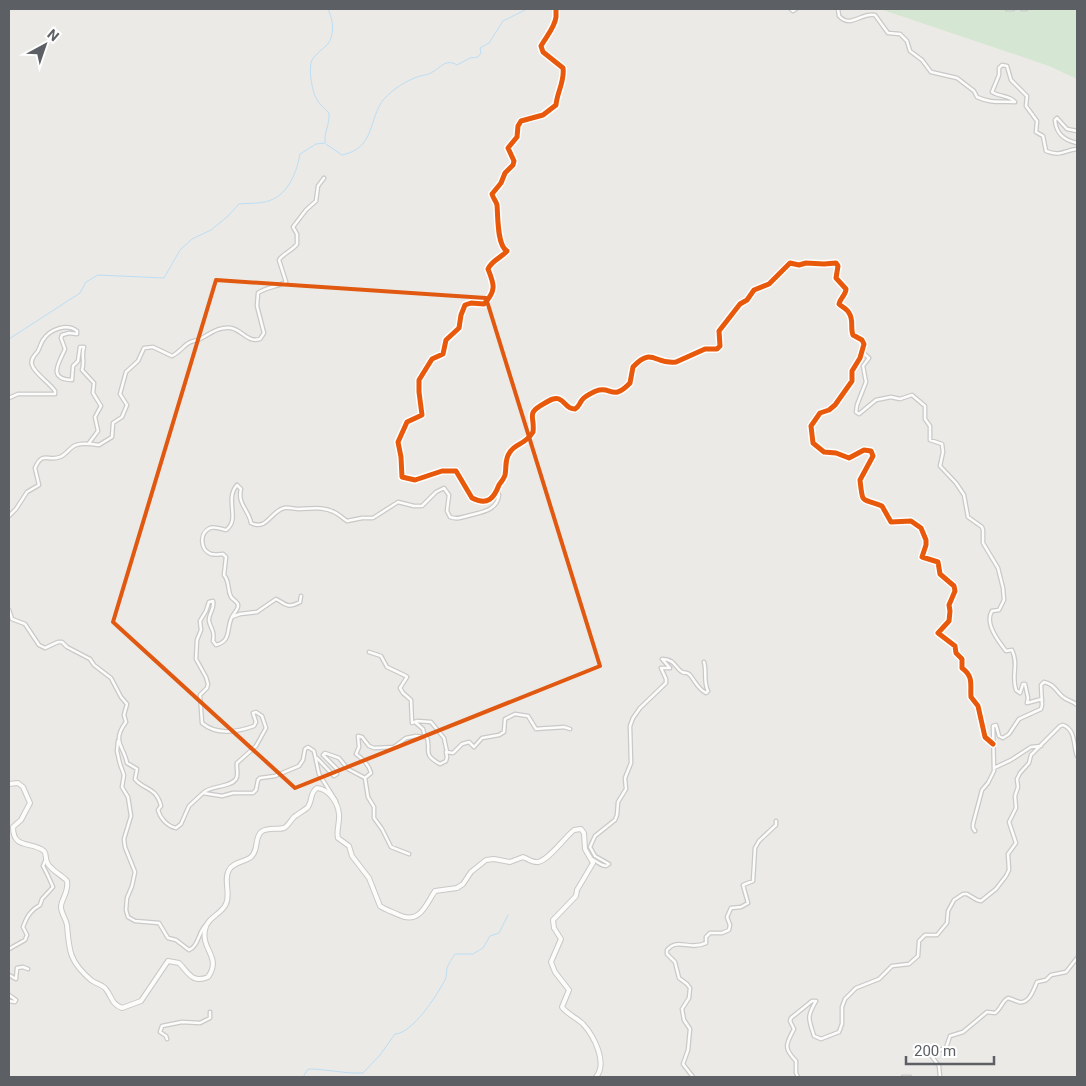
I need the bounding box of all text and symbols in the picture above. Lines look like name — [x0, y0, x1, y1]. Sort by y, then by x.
north arrow — [20, 20, 70, 70]
text: N — [44, 26, 62, 44]
scale bar — [906, 1034, 994, 1066]
text: 200 m — [914, 1042, 956, 1060]

